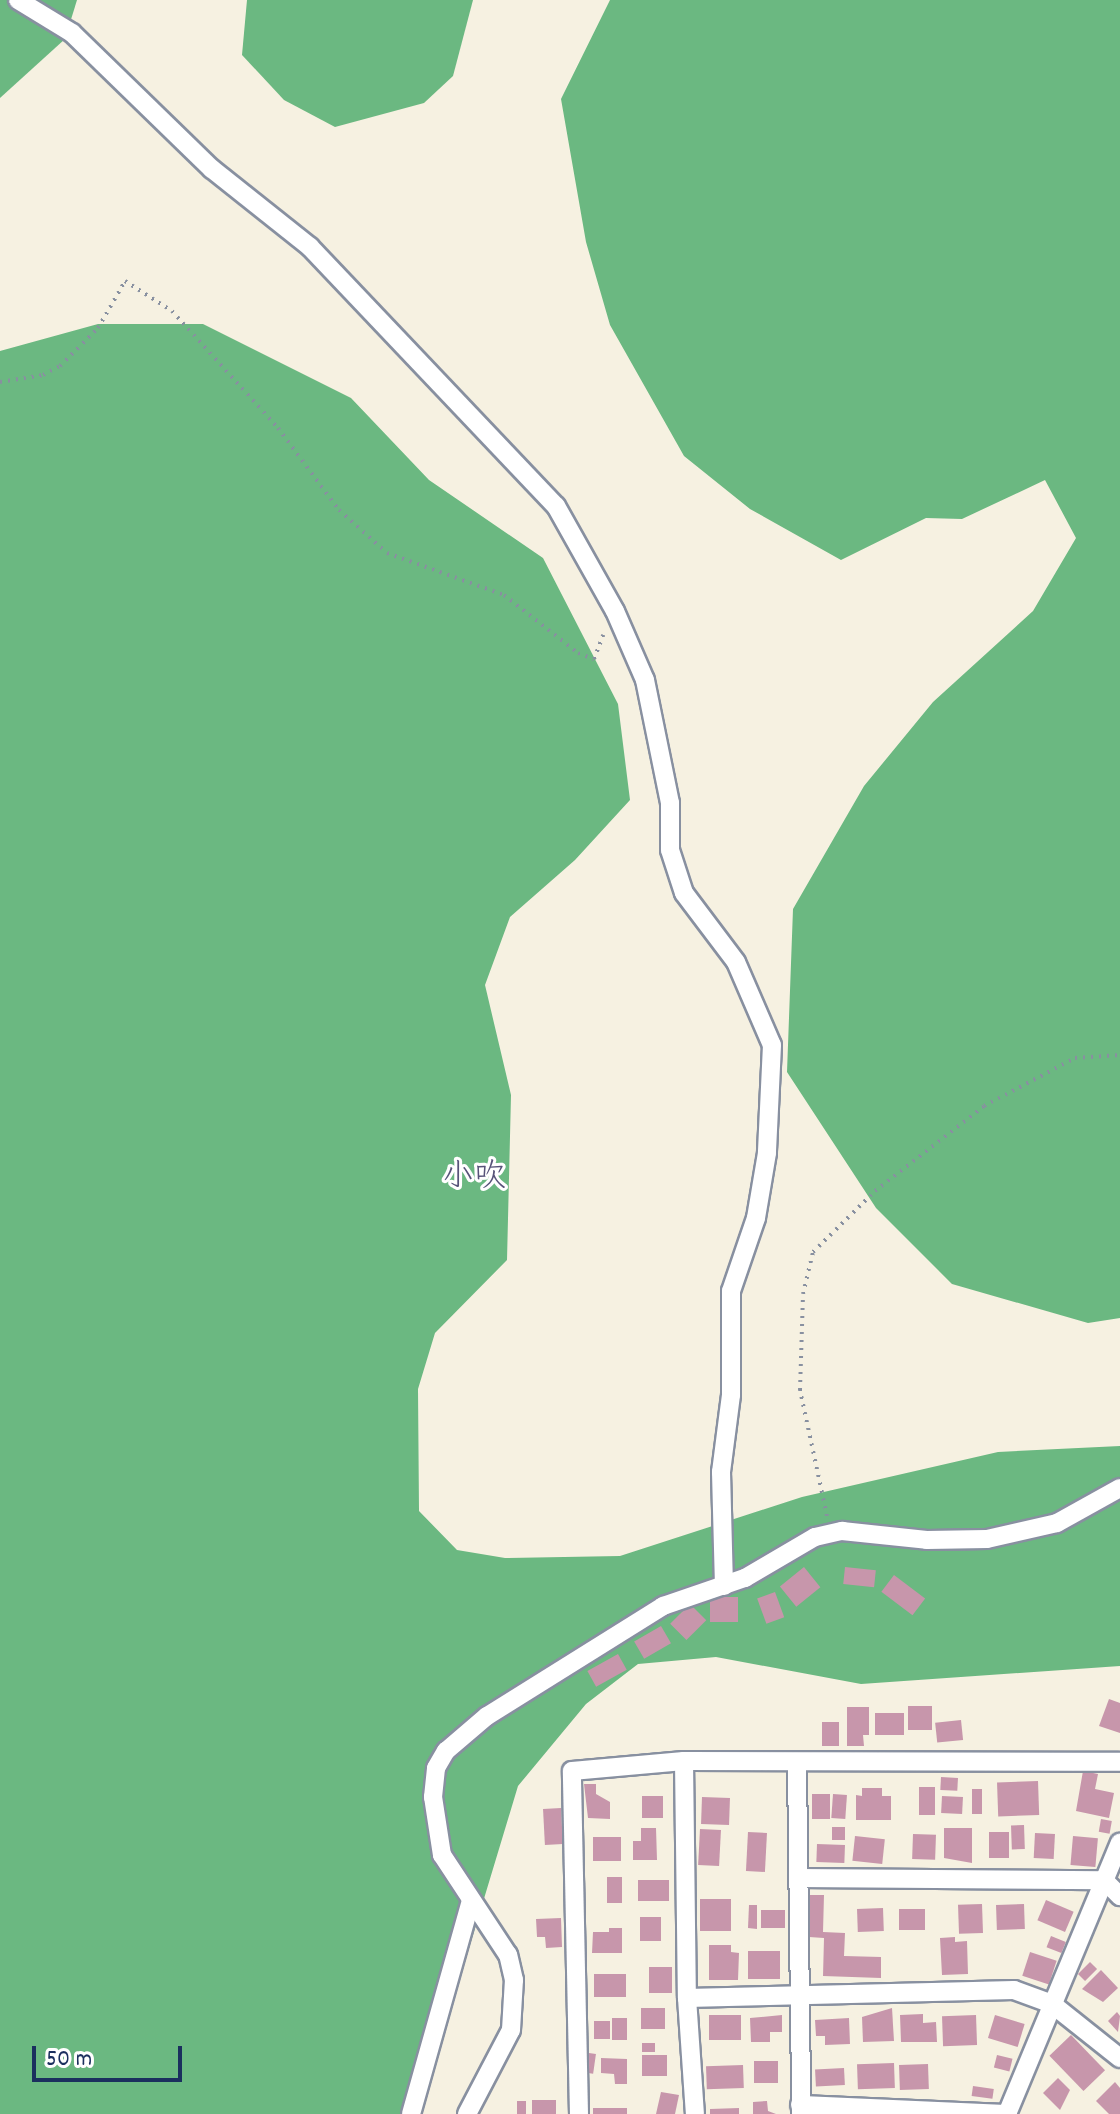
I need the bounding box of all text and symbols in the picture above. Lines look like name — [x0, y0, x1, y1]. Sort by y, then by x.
district label: 小吹 — [442, 1160, 506, 1198]
scale bar — [36, 2030, 186, 2080]
text: 50 m — [46, 2043, 92, 2077]

